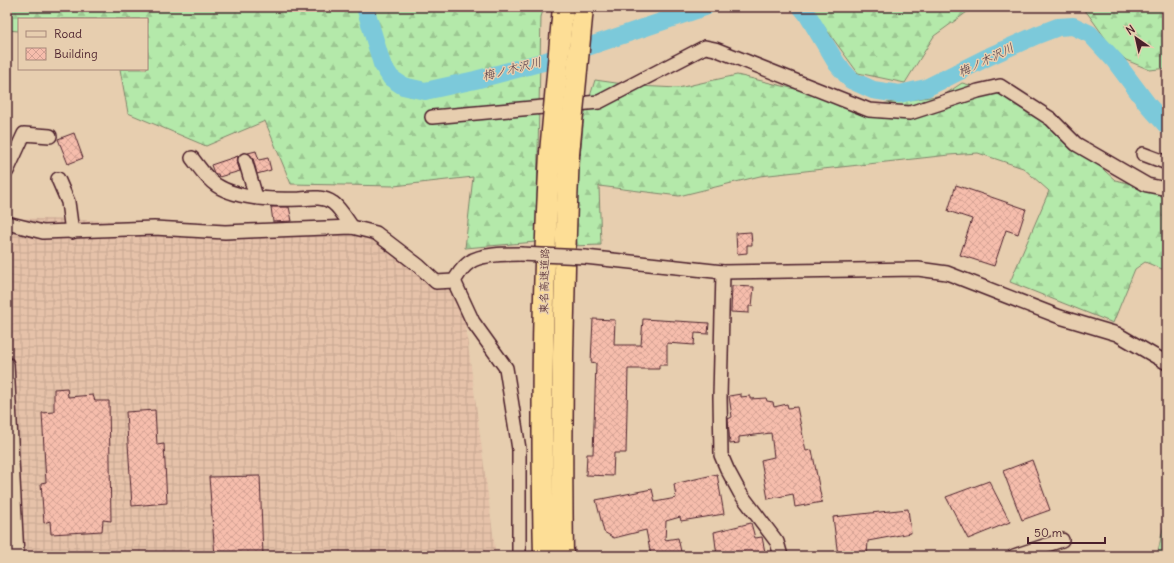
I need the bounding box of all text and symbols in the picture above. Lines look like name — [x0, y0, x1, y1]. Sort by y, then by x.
legend — [18, 18, 148, 70]
north arrow — [1116, 18, 1156, 58]
text: N — [1123, 22, 1137, 38]
text: Road — [54, 26, 82, 41]
water label: 梅ノ木沢川 — [956, 40, 1016, 79]
text: Building — [54, 46, 98, 61]
water label: 梅ノ木沢川 — [481, 54, 543, 83]
street label: 東名高速道路 — [536, 248, 552, 314]
scale bar — [1028, 519, 1105, 545]
text: 50 m — [1034, 525, 1063, 540]

